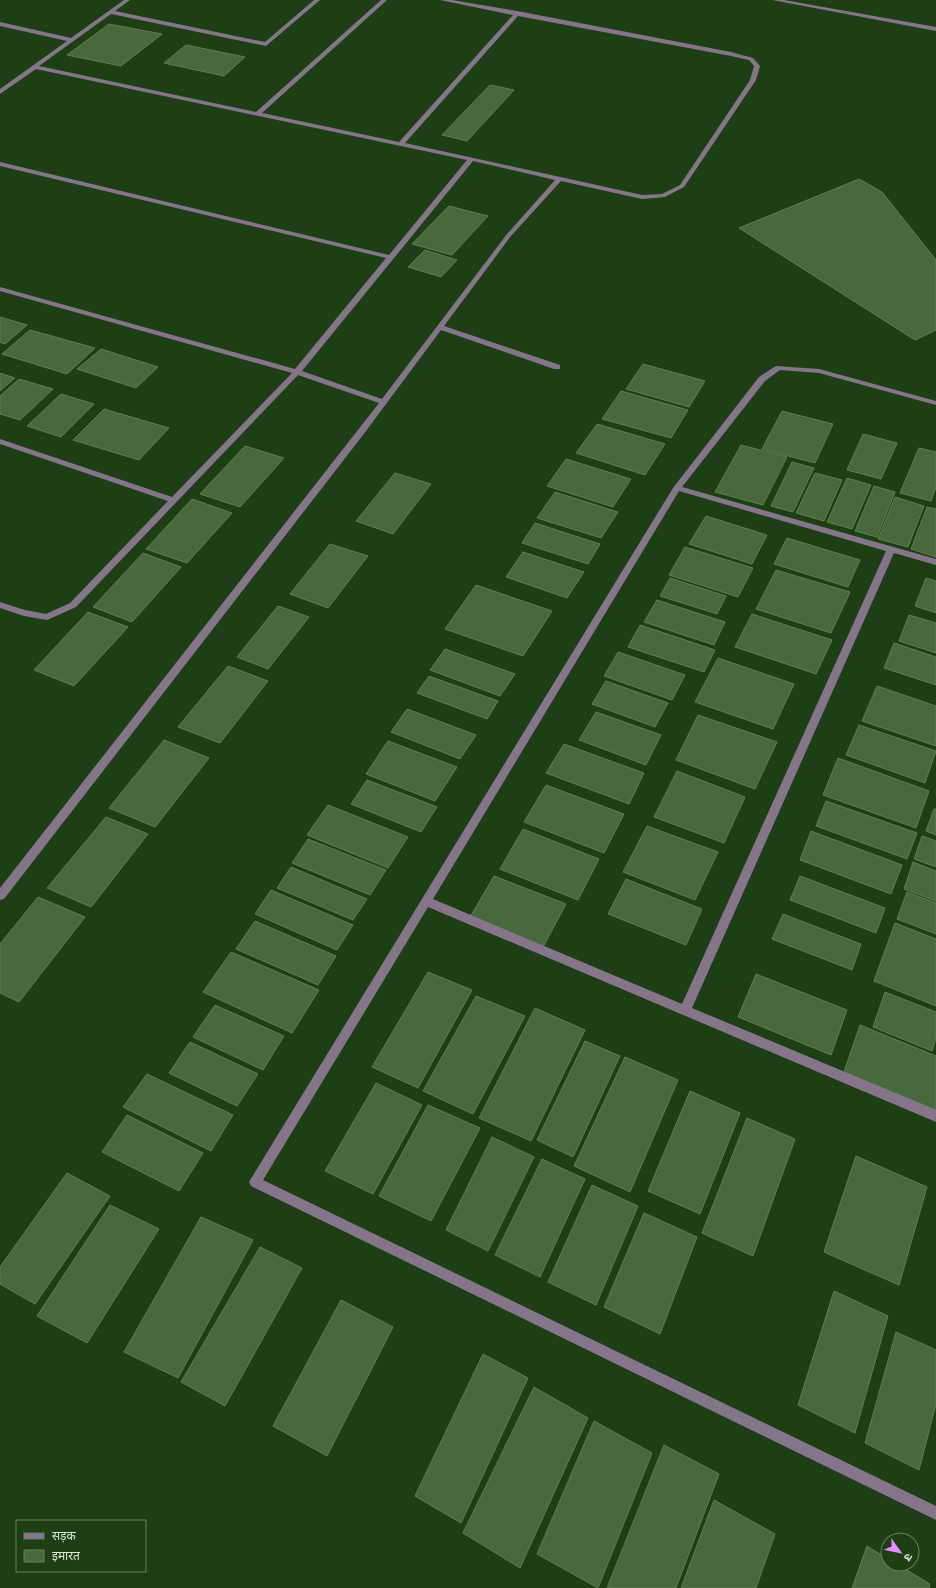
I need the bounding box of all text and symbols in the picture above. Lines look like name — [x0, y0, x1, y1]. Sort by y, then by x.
legend — [16, 1520, 146, 1572]
text: सड़क — [52, 1529, 77, 1543]
north arrow — [880, 1532, 920, 1572]
text: इमारत — [52, 1549, 81, 1563]
text: उ — [901, 1551, 915, 1564]

